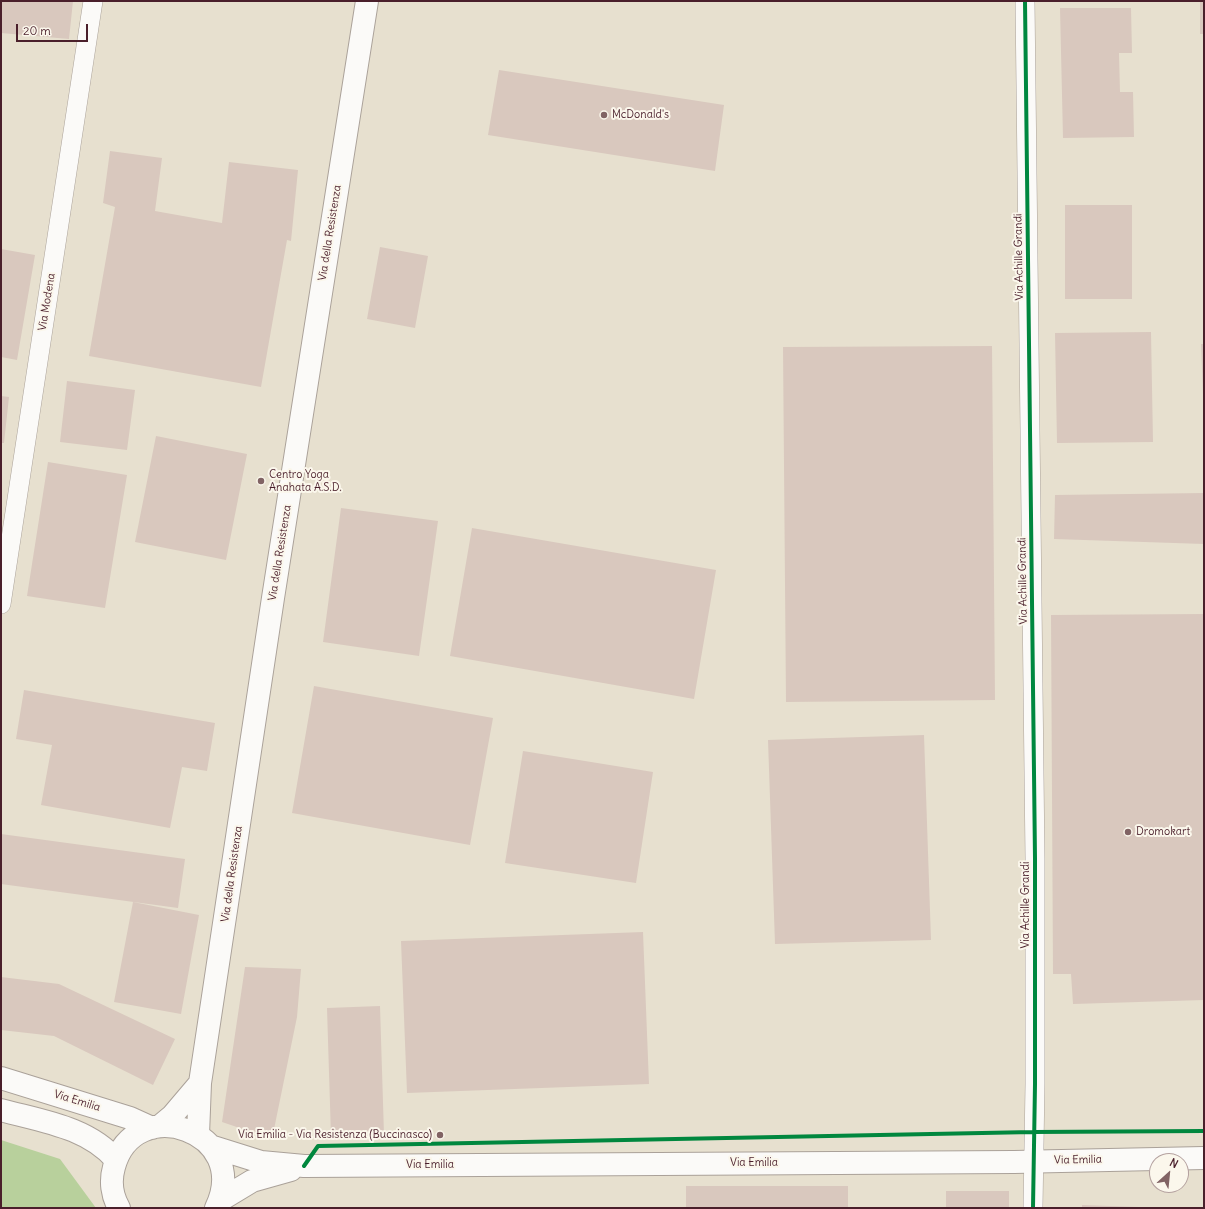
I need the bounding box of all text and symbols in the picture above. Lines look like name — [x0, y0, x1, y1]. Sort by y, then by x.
scale bar — [18, 16, 90, 42]
text: 20 m — [23, 23, 51, 38]
place label: McDonald's — [612, 108, 669, 122]
marker: McDonald's — [599, 110, 609, 120]
street label: Via della Resistenza — [316, 184, 344, 282]
street label: Via Achille Grandi — [1012, 213, 1026, 301]
street label: Via Modena — [36, 272, 58, 332]
place label: Centro Yoga Anahata A.S.D. — [269, 468, 342, 494]
marker: Centro Yoga Anahata A.S.D. — [256, 476, 266, 486]
street label: Via della Resistenza — [266, 504, 294, 602]
street label: Via Achille Grandi — [1016, 537, 1030, 625]
street label: Via della Resistenza — [219, 825, 245, 923]
place label: Dromokart — [1136, 825, 1190, 839]
marker: Dromokart — [1123, 827, 1133, 837]
street label: Via Achille Grandi — [1019, 861, 1033, 949]
street label: Via Emilia — [52, 1088, 102, 1114]
place label: Via Emilia - Via Resistenza (Buccinasco) — [238, 1128, 432, 1142]
marker: Via Emilia - Via Resistenza (Buccinasco) — [435, 1130, 445, 1140]
street label: Via Emilia — [1054, 1153, 1102, 1167]
north arrow — [1149, 1153, 1189, 1193]
text: N — [1167, 1155, 1181, 1171]
street label: Via Emilia — [730, 1156, 778, 1170]
street label: Via Emilia — [406, 1158, 454, 1172]

